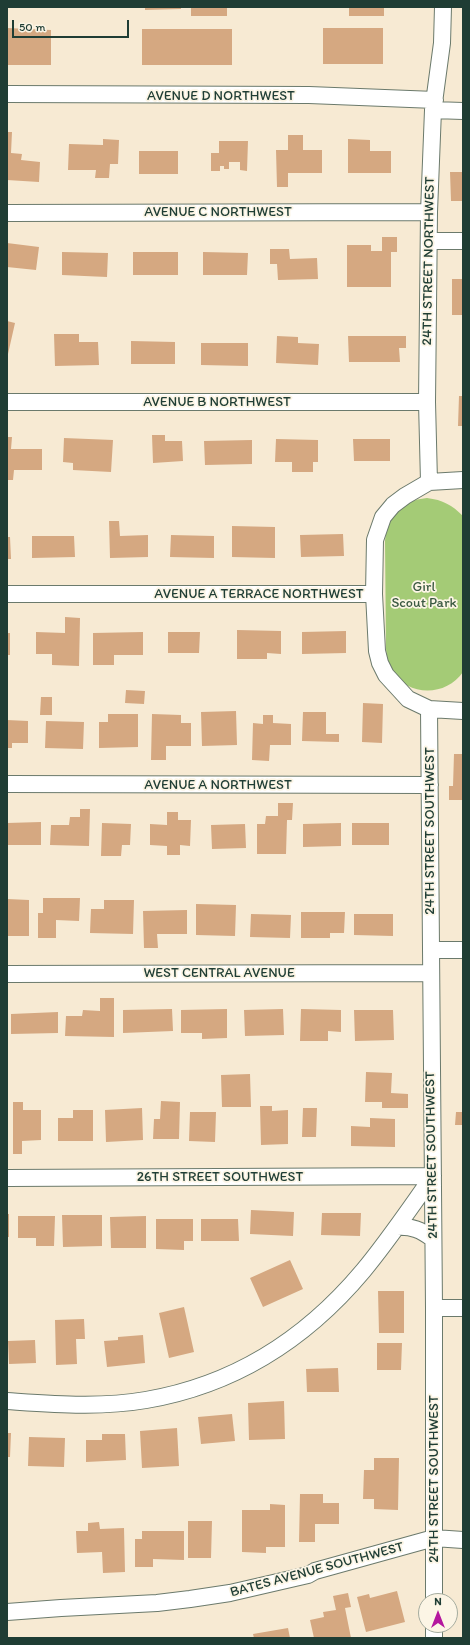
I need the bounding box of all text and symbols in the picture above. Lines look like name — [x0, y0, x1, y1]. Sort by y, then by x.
scale bar — [14, 12, 131, 38]
text: 50 m — [19, 20, 45, 34]
street label: AVENUE D NORTHWEST — [147, 88, 295, 104]
street label: 24TH STREET NORTHWEST — [419, 176, 439, 346]
street label: AVENUE C NORTHWEST — [144, 204, 292, 220]
street label: AVENUE B NORTHWEST — [143, 394, 291, 410]
park label: Girl Scout Park — [391, 579, 457, 612]
street label: AVENUE A TERRACE NORTHWEST — [154, 586, 364, 602]
street label: 24TH STREET SOUTHWEST — [422, 747, 438, 915]
street label: AVENUE A NORTHWEST — [144, 777, 292, 793]
street label: WEST CENTRAL AVENUE — [143, 965, 295, 981]
street label: 24TH STREET SOUTHWEST — [422, 1071, 442, 1239]
street label: 26TH STREET SOUTHWEST — [137, 1169, 303, 1185]
street label: 24TH STREET SOUTHWEST — [426, 1395, 442, 1563]
street label: BATES AVENUE SOUTHWEST — [228, 1539, 406, 1601]
north arrow — [418, 1593, 458, 1633]
text: N — [434, 1595, 442, 1608]

